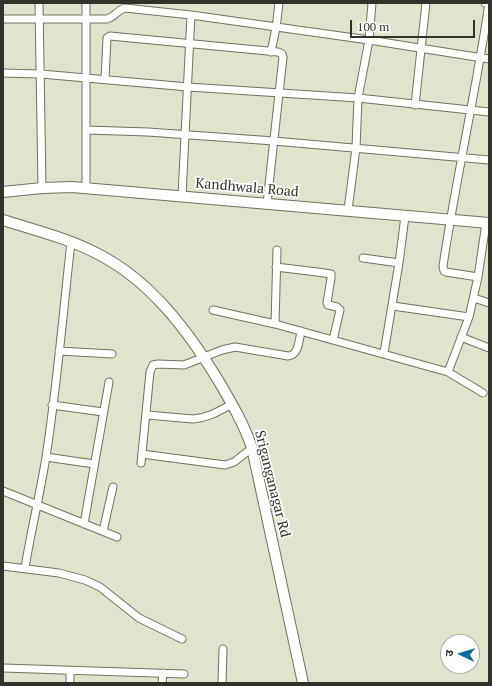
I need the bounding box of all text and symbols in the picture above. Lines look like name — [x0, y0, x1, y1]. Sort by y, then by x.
scale bar — [352, 12, 477, 38]
text: 100 m — [357, 19, 389, 34]
street label: Kandhwala Road — [195, 175, 299, 201]
street label: Sriganganagar Rd — [251, 429, 293, 539]
north arrow — [440, 634, 480, 674]
text: उ — [442, 650, 456, 657]

